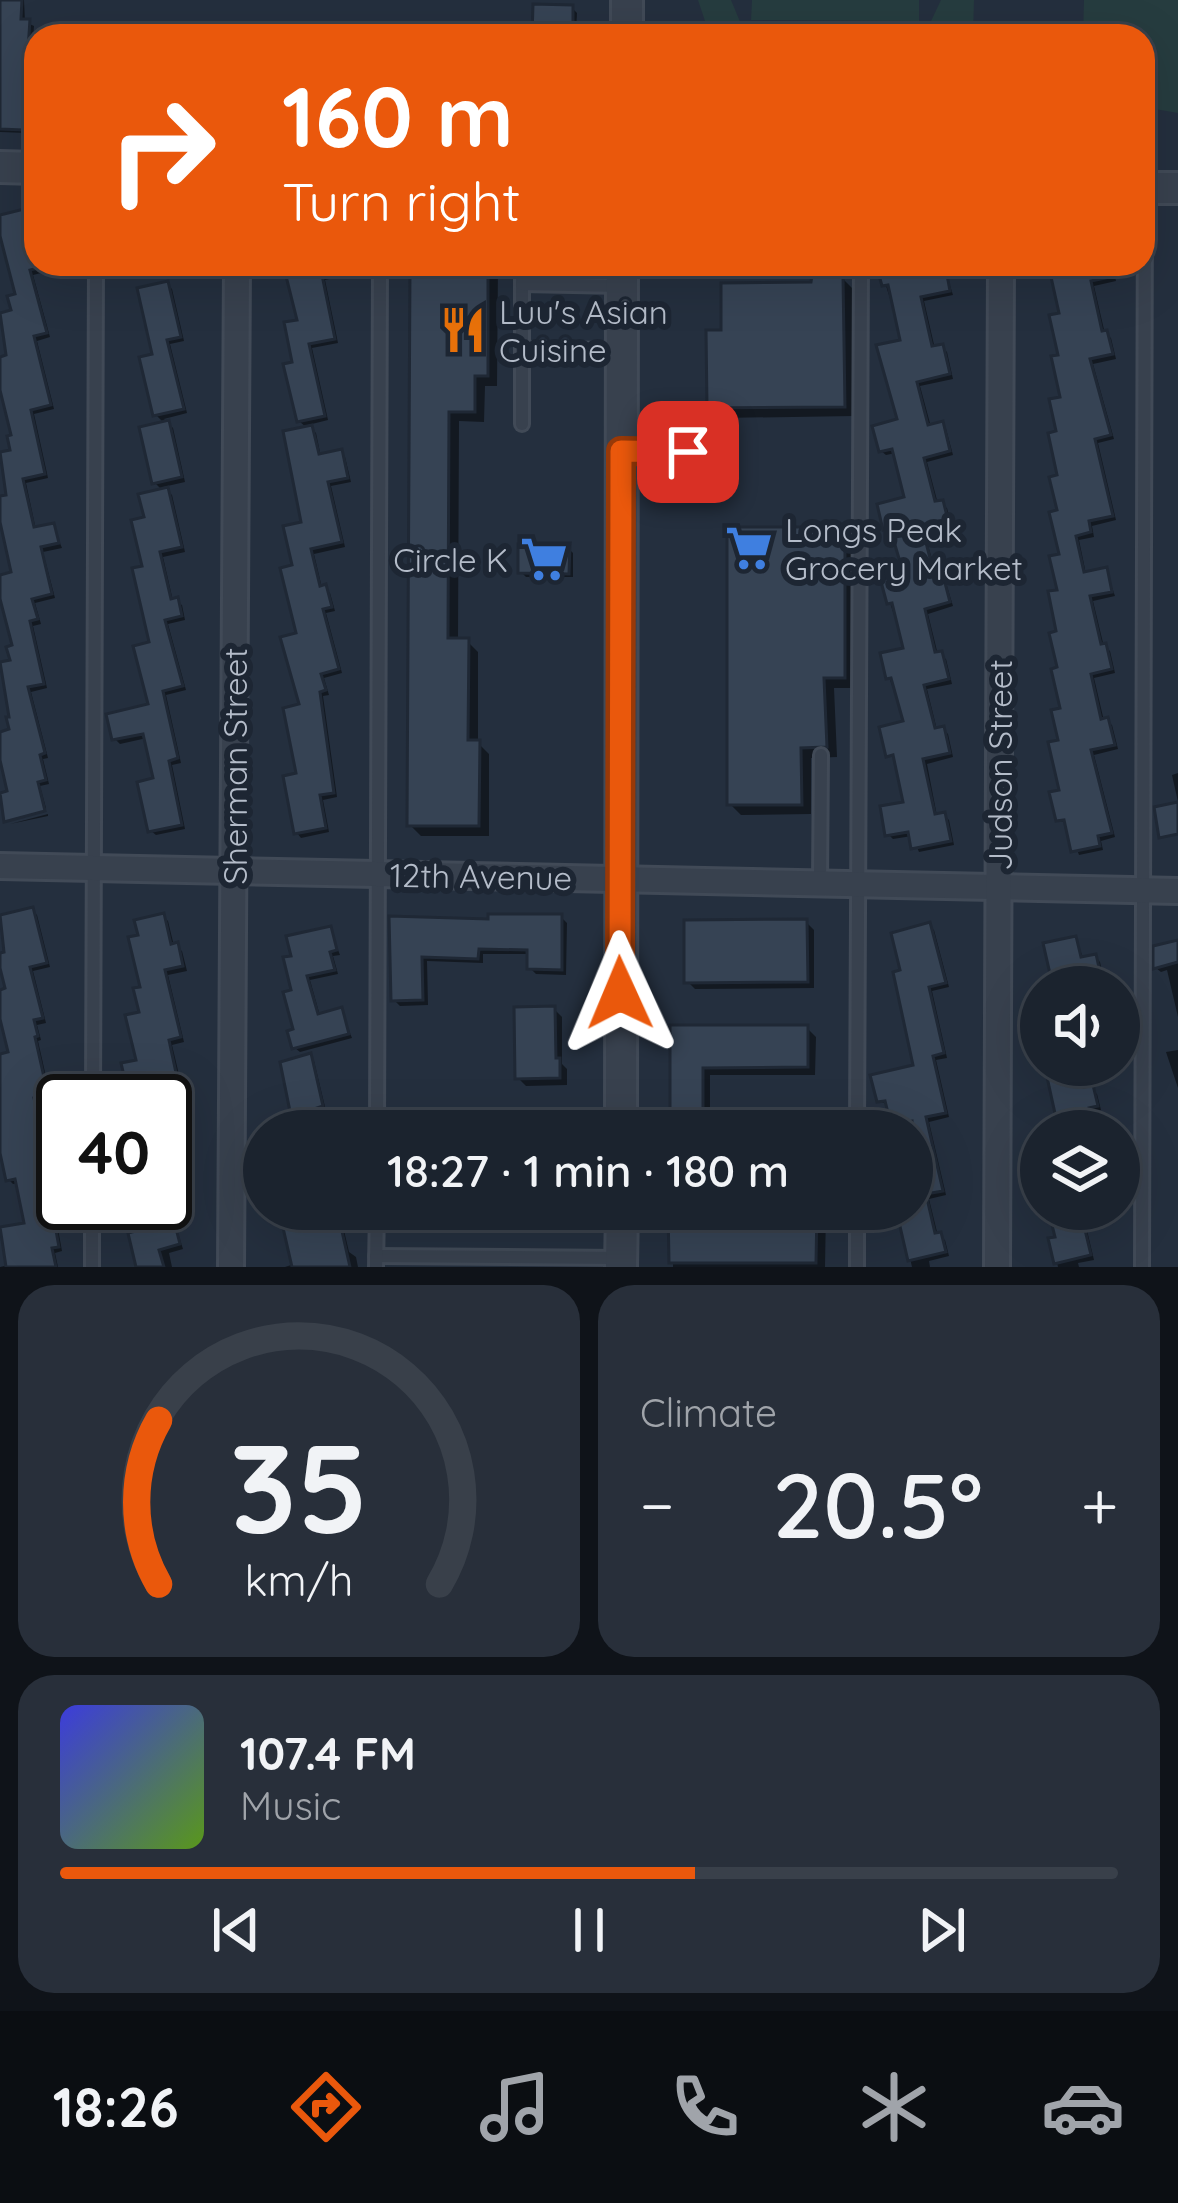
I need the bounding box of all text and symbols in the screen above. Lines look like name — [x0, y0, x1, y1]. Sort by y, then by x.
text: 160 m — [282, 63, 514, 168]
icon: right — [84, 72, 240, 228]
text: Turn right — [282, 167, 521, 235]
place label: Luu's Asian Cuisine — [499, 291, 668, 370]
restaurant icon: Luu's Asian Cuisine — [438, 305, 488, 355]
pin — [637, 401, 739, 503]
icon: arrive — [655, 419, 721, 485]
place label: Longs Peak Grocery Market — [785, 509, 1023, 588]
supermarket icon: Longs Peak Grocery Market — [724, 523, 774, 573]
supermarket icon: Circle K — [519, 534, 569, 584]
place label: Circle K — [393, 539, 508, 580]
street label: Sherman Street — [214, 647, 255, 885]
street label: Judson Street — [979, 659, 1020, 871]
street label: 12th Avenue — [390, 854, 572, 898]
position arrow — [557, 930, 683, 1056]
map controls — [1020, 966, 1140, 1230]
button: sound — [1020, 966, 1140, 1086]
speed limit sign: 40 — [36, 1074, 192, 1230]
button: layers — [1020, 1110, 1140, 1230]
text: 18:27 · 1 min · 180 m — [387, 1142, 789, 1198]
text: Climate — [640, 1388, 777, 1437]
text: 35 — [230, 1408, 368, 1564]
text: 20.5° — [772, 1448, 983, 1561]
text: − — [640, 1463, 674, 1546]
text: + — [1081, 1463, 1118, 1546]
text: km/h — [245, 1553, 353, 1607]
text: 107.4 FM — [240, 1725, 416, 1781]
text: Music — [240, 1781, 341, 1830]
icon: previous — [203, 1897, 269, 1963]
icon: pause — [556, 1897, 622, 1963]
icon: next — [909, 1897, 975, 1963]
icon: directions — [284, 2065, 368, 2149]
icon: music — [473, 2065, 557, 2149]
icon: phone — [663, 2065, 747, 2149]
icon: climate — [852, 2065, 936, 2149]
icon: car — [1041, 2065, 1125, 2149]
text: 18:26 — [53, 2073, 179, 2141]

